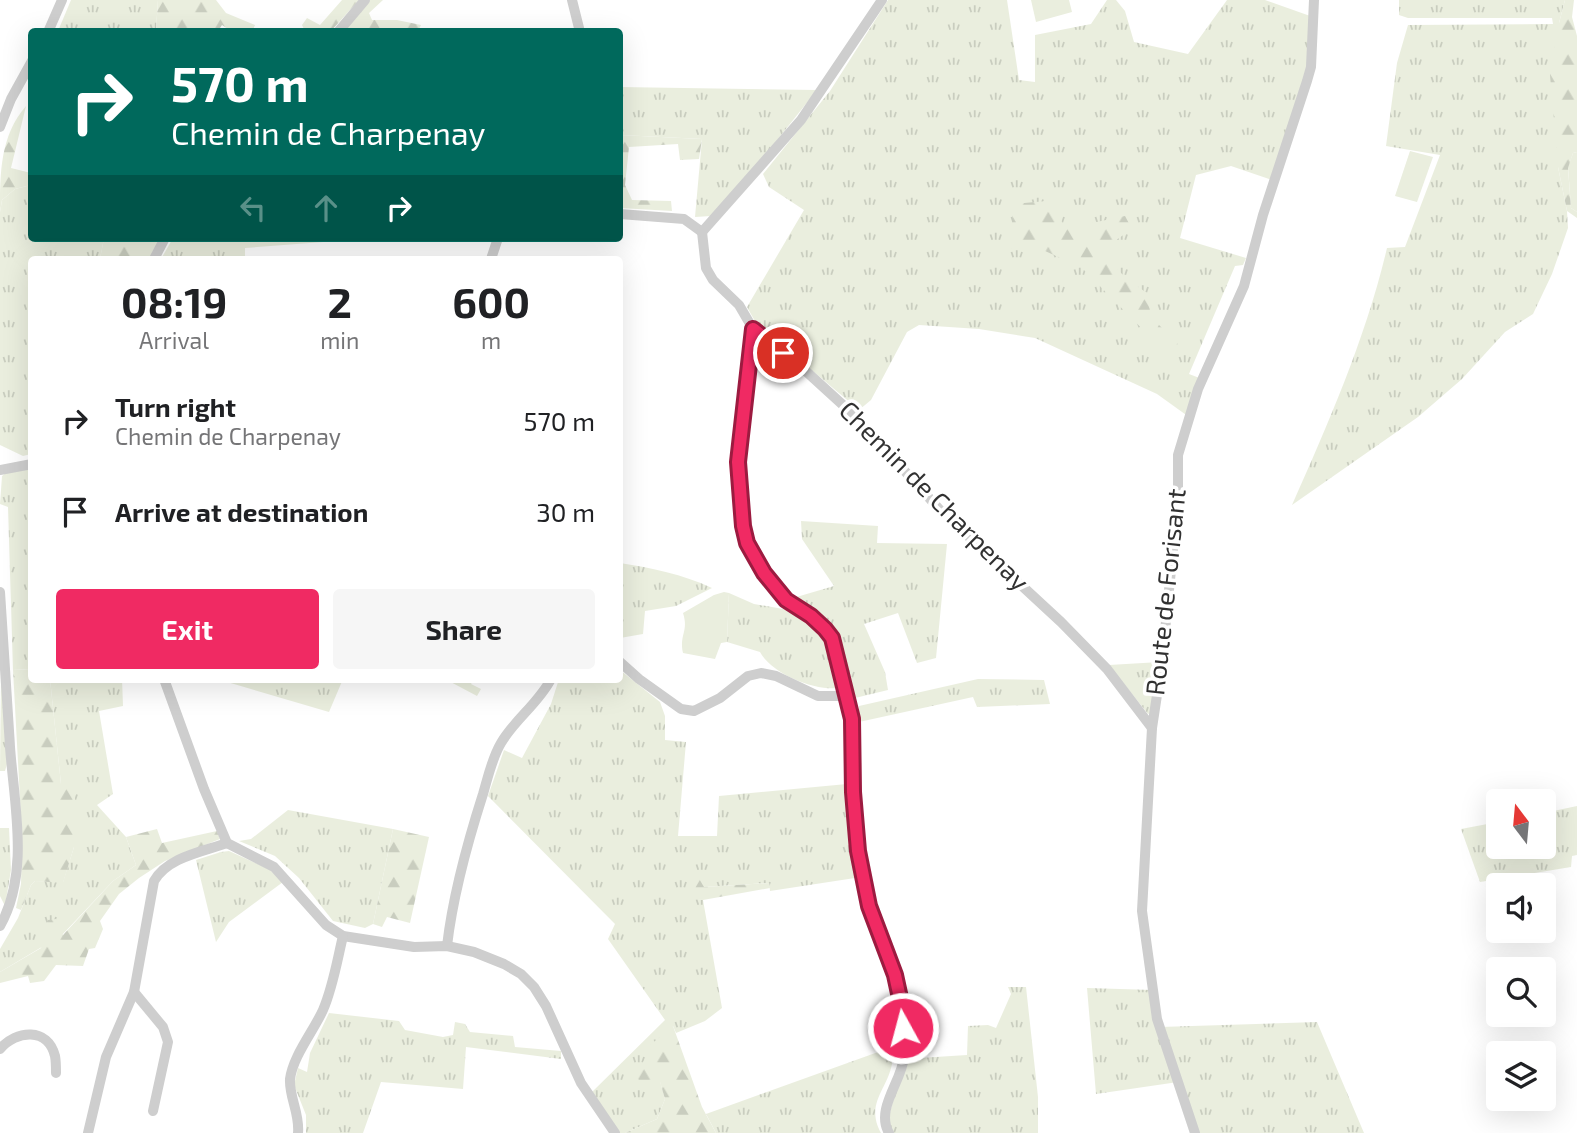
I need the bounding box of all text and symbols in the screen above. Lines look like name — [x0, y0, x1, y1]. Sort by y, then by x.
text: 570 m — [171, 53, 309, 112]
icon: right — [56, 56, 147, 147]
text: Chemin de Charpenay — [171, 113, 485, 151]
icon: left — [234, 189, 272, 227]
icon: ahead — [307, 189, 345, 227]
icon: right — [380, 189, 418, 227]
text: 08:19 — [121, 276, 227, 326]
text: 2 — [328, 276, 352, 326]
text: 600 — [452, 276, 530, 326]
pin — [753, 323, 813, 383]
text: Arrival — [139, 326, 209, 354]
text: min — [320, 326, 359, 354]
text: m — [481, 326, 501, 354]
icon: arrive — [764, 334, 802, 372]
text: Turn right — [115, 391, 236, 422]
street label: Chemin de Charpenay — [834, 394, 1037, 596]
icon: right — [56, 402, 94, 440]
text: 570 m — [523, 405, 595, 436]
text: Chemin de Charpenay — [115, 422, 341, 450]
street label: Route de Forisant — [1138, 487, 1191, 697]
icon: arrive — [56, 493, 94, 531]
text: Arrive at destination — [115, 496, 368, 527]
text: 30 m — [536, 496, 595, 527]
button: Exit — [56, 589, 319, 669]
button: Share — [333, 589, 595, 669]
north arrow — [1486, 789, 1556, 859]
map controls — [1486, 789, 1556, 1111]
button: sound — [1486, 873, 1556, 943]
button: search — [1486, 957, 1556, 1027]
position arrow — [866, 991, 940, 1065]
button: layers — [1486, 1041, 1556, 1111]

